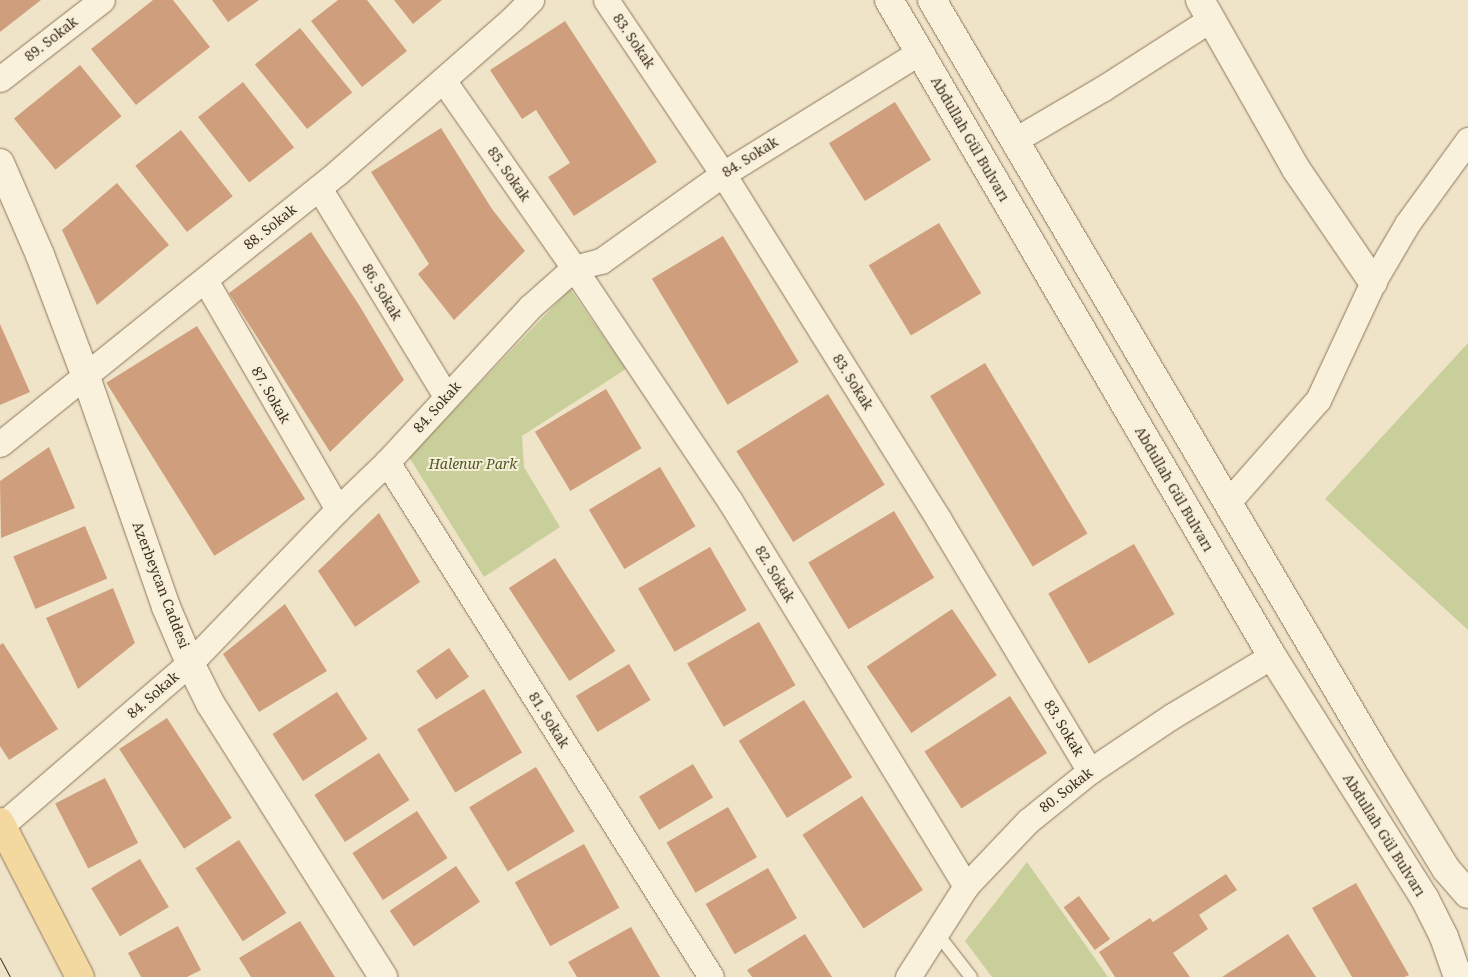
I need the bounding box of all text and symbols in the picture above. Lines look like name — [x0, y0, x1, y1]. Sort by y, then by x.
street label: 83. Sokak — [609, 10, 659, 72]
street label: 89. Sokak — [21, 13, 81, 65]
street label: Abdullah Gül Bulvarı — [927, 74, 1013, 204]
street label: 84. Sokak — [719, 133, 781, 181]
street label: 85. Sokak — [484, 143, 534, 205]
street label: 88. Sokak — [240, 201, 300, 253]
street label: 86. Sokak — [359, 261, 405, 323]
street label: 83. Sokak — [829, 351, 877, 413]
street label: 87. Sokak — [248, 364, 294, 426]
street label: 84. Sokak — [410, 378, 464, 436]
street label: Abdullah Gül Bulvarı — [1131, 424, 1217, 554]
park label: Halenur Park — [429, 456, 517, 472]
street label: Azerbeycan Caddesi — [129, 519, 193, 651]
street label: 82. Sokak — [752, 543, 798, 605]
street label: 84. Sokak — [124, 668, 182, 722]
street label: 81. Sokak — [525, 689, 573, 751]
street label: 83. Sokak — [1041, 697, 1087, 759]
street label: 80. Sokak — [1036, 764, 1096, 816]
street label: Abdullah Gül Bulvarı — [1339, 771, 1429, 899]

